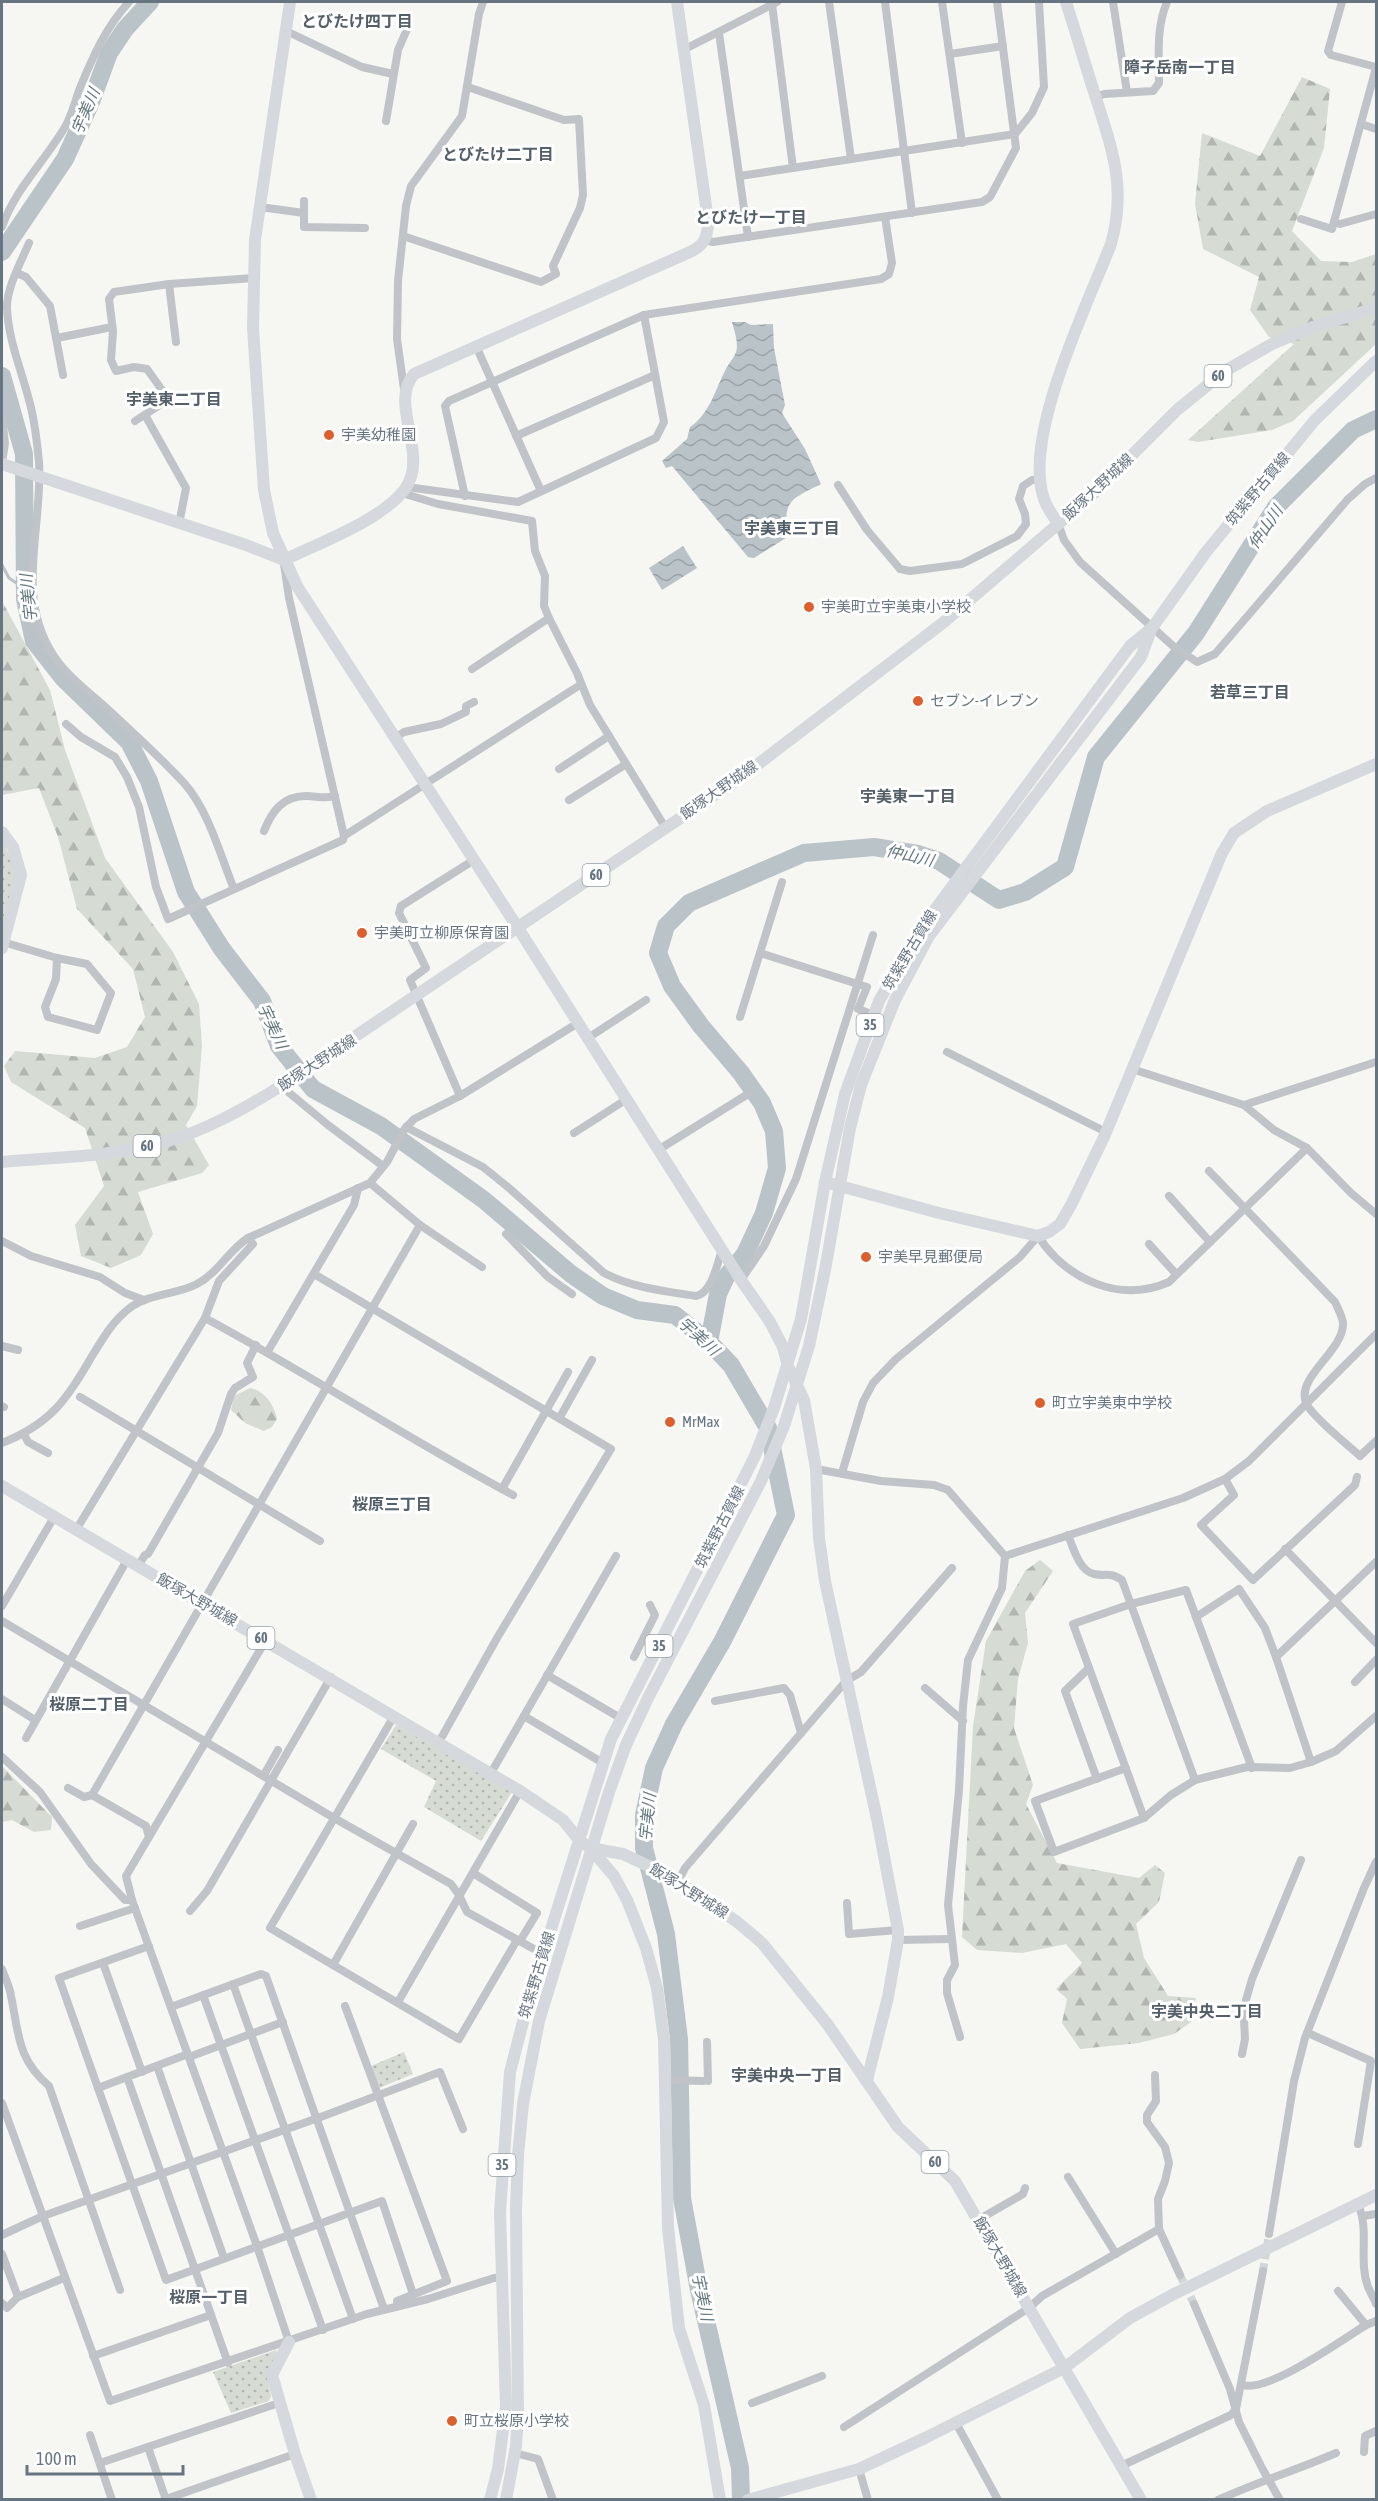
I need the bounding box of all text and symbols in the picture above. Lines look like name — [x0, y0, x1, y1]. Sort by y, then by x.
district label: とびたけ四丁目 — [301, 12, 413, 30]
district label: 障子岳南一丁目 — [1124, 58, 1236, 76]
water label: 宇美川 — [67, 84, 103, 137]
district label: とびたけ二丁目 — [442, 145, 554, 163]
district label: とびたけ一丁目 — [695, 208, 807, 226]
road number: 60 — [1204, 365, 1232, 387]
district label: 宇美東二丁目 — [126, 390, 222, 408]
place label: 宇美幼稚園 — [341, 426, 416, 443]
marker: 宇美幼稚園 — [322, 428, 336, 442]
street label: 筑紫野古賀線 — [1222, 449, 1293, 529]
street label: 飯塚大野城線 — [1059, 450, 1136, 524]
water label: 仲山川 — [1244, 500, 1287, 552]
district label: 宇美東三丁目 — [744, 519, 840, 537]
water label: 宇美川 — [16, 571, 39, 623]
place label: 宇美町立宇美東小学校 — [821, 598, 971, 615]
marker: 宇美町立宇美東小学校 — [802, 600, 816, 614]
district label: 若草三丁目 — [1210, 683, 1290, 701]
place label: セブン-イレブン — [930, 692, 1039, 709]
marker: セブン-イレブン — [911, 694, 925, 708]
street label: 飯塚大野城線 — [677, 757, 760, 822]
district label: 宇美東一丁目 — [860, 787, 956, 805]
water label: 仲山川 — [885, 841, 937, 870]
road number: 60 — [582, 864, 610, 886]
street label: 筑紫野古賀線 — [879, 907, 940, 993]
place label: 宇美町立柳原保育園 — [374, 924, 509, 941]
marker: 宇美町立柳原保育園 — [355, 926, 369, 940]
water label: 宇美川 — [255, 1000, 292, 1053]
road number: 35 — [856, 1014, 884, 1036]
street label: 飯塚大野城線 — [274, 1031, 359, 1094]
road number: 60 — [134, 1135, 160, 1157]
place label: 宇美早見郵便局 — [878, 1248, 983, 1265]
marker: 宇美早見郵便局 — [859, 1250, 873, 1264]
water label: 宇美川 — [675, 1313, 724, 1360]
place label: 町立宇美東中学校 — [1052, 1394, 1172, 1411]
marker: 町立宇美東中学校 — [1033, 1396, 1047, 1410]
place label: MrMax — [682, 1413, 720, 1430]
marker: MrMax — [663, 1415, 677, 1429]
street label: 筑紫野古賀線 — [692, 1483, 748, 1571]
district label: 桜原三丁目 — [352, 1495, 432, 1513]
street label: 飯塚大野城線 — [154, 1570, 240, 1629]
road number: 60 — [248, 1627, 274, 1649]
road number: 35 — [646, 1635, 672, 1657]
district label: 桜原二丁目 — [49, 1695, 129, 1713]
water label: 宇美川 — [636, 1790, 659, 1842]
street label: 飯塚大野城線 — [647, 1860, 732, 1922]
street label: 筑紫野古賀線 — [515, 1929, 558, 2020]
district label: 宇美中央二丁目 — [1151, 2002, 1263, 2020]
district label: 宇美中央一丁目 — [731, 2066, 843, 2084]
road number: 60 — [922, 2151, 948, 2173]
road number: 35 — [488, 2154, 516, 2176]
street label: 飯塚大野城線 — [971, 2214, 1030, 2300]
water label: 宇美川 — [689, 2272, 717, 2324]
district label: 桜原一丁目 — [169, 2288, 249, 2306]
place label: 町立桜原小学校 — [464, 2412, 569, 2429]
marker: 町立桜原小学校 — [445, 2414, 459, 2428]
scale bar — [27, 2438, 183, 2476]
text: 100 m — [36, 2448, 77, 2469]

